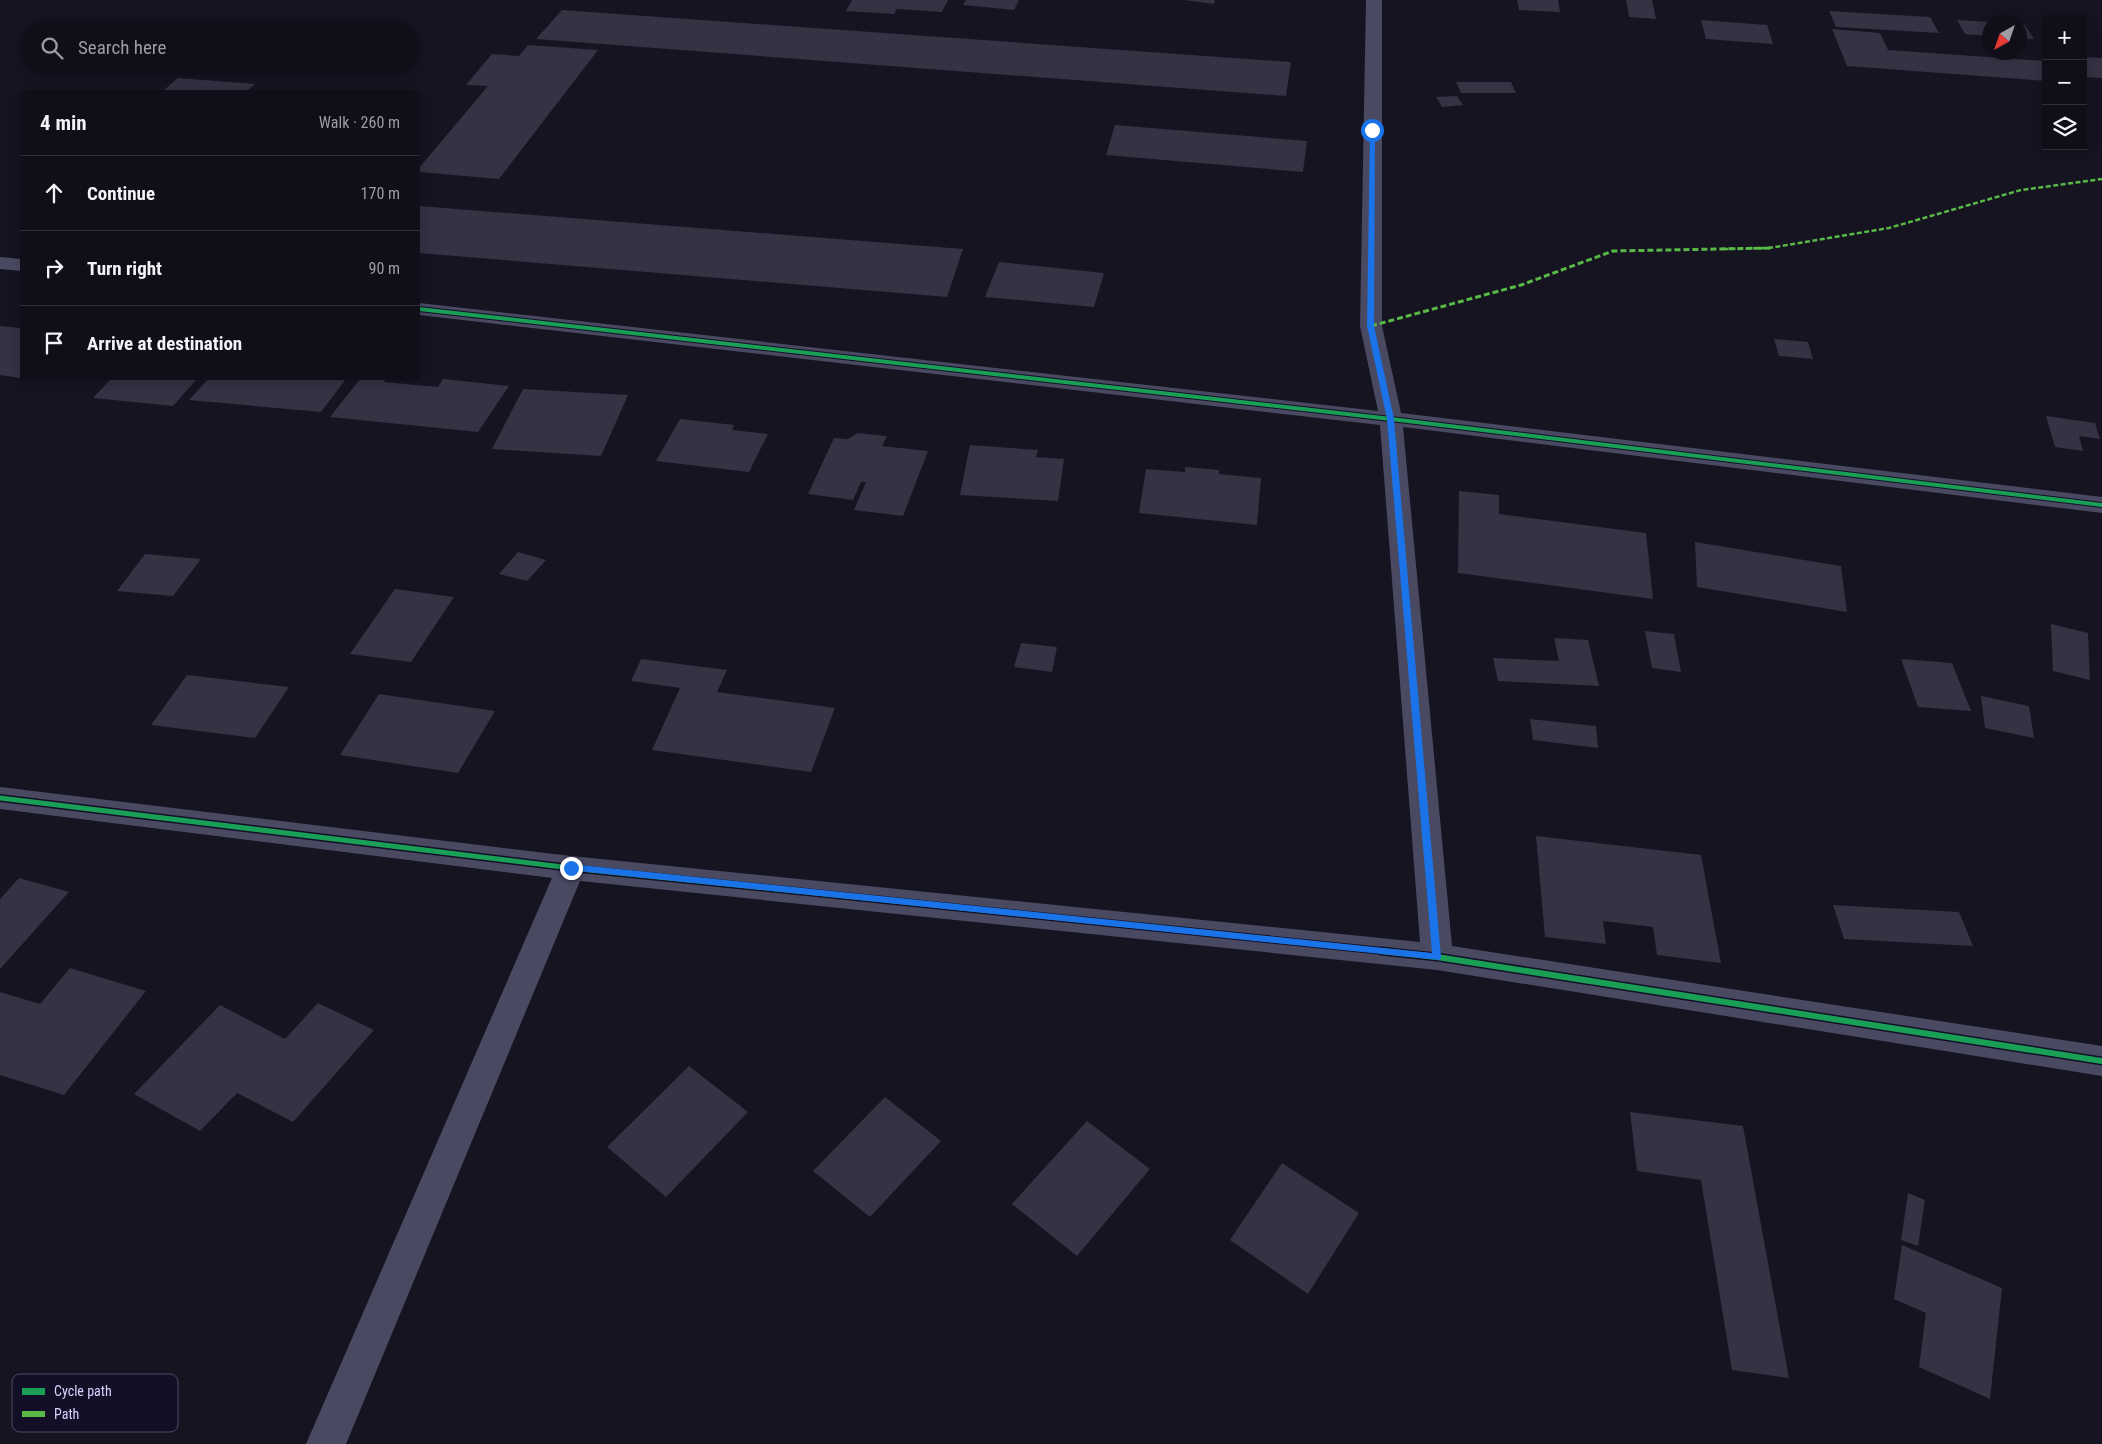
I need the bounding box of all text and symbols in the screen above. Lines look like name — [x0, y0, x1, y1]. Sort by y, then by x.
north arrow — [1982, 15, 2027, 60]
map controls — [2042, 15, 2087, 150]
button: + — [2042, 15, 2087, 60]
search box — [20, 20, 420, 75]
icon: search — [38, 34, 66, 62]
text: Search here — [78, 36, 166, 59]
button: − — [2042, 60, 2087, 105]
button: layers — [2042, 105, 2087, 150]
text: 4 min — [40, 111, 87, 135]
text: Walk · 260 m — [319, 113, 400, 132]
route start — [1361, 119, 1384, 142]
icon: ahead — [40, 179, 68, 207]
text: Continue — [87, 182, 155, 205]
text: 170 m — [361, 184, 400, 203]
icon: right — [40, 254, 68, 282]
text: Turn right — [87, 257, 162, 280]
text: 90 m — [368, 259, 400, 278]
icon: arrive — [40, 329, 68, 357]
text: Arrive at destination — [87, 332, 242, 355]
route end — [560, 857, 583, 880]
legend — [12, 1374, 178, 1432]
text: Cycle path — [54, 1383, 112, 1399]
text: Path — [54, 1406, 79, 1422]

